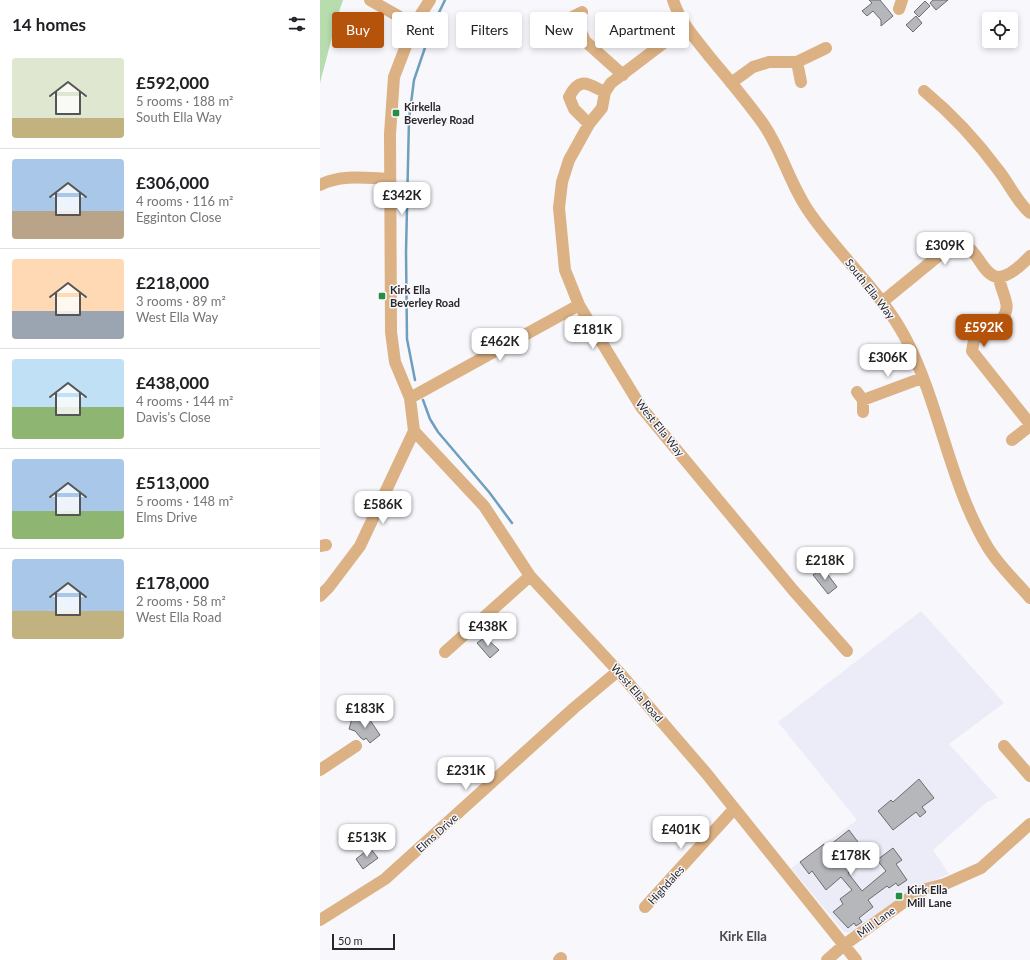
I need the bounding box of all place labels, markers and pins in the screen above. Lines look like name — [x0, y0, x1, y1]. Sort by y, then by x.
place label: Kirkella Beverley Road — [404, 100, 474, 126]
marker: Kirkella Beverley Road — [391, 108, 401, 118]
pin: £342K — [374, 182, 430, 216]
pin: £309K — [917, 232, 973, 266]
place label: Kirk Ella Beverley Road — [390, 283, 460, 309]
marker: Kirk Ella Beverley Road — [377, 291, 387, 301]
pin: £592K — [956, 314, 1012, 348]
pin: £181K — [565, 316, 621, 350]
pin: £462K — [472, 328, 528, 362]
pin: £306K — [860, 344, 916, 378]
pin: £586K — [355, 491, 411, 525]
pin: £218K — [797, 547, 853, 581]
pin: £438K — [460, 613, 516, 647]
pin: £183K — [337, 695, 393, 729]
pin: £231K — [438, 757, 494, 791]
pin: £401K — [653, 816, 709, 850]
pin: £513K — [339, 824, 395, 858]
pin: £178K — [823, 842, 879, 876]
place label: Kirk Ella Mill Lane — [907, 883, 952, 909]
marker: Kirk Ella Mill Lane — [894, 891, 904, 901]

